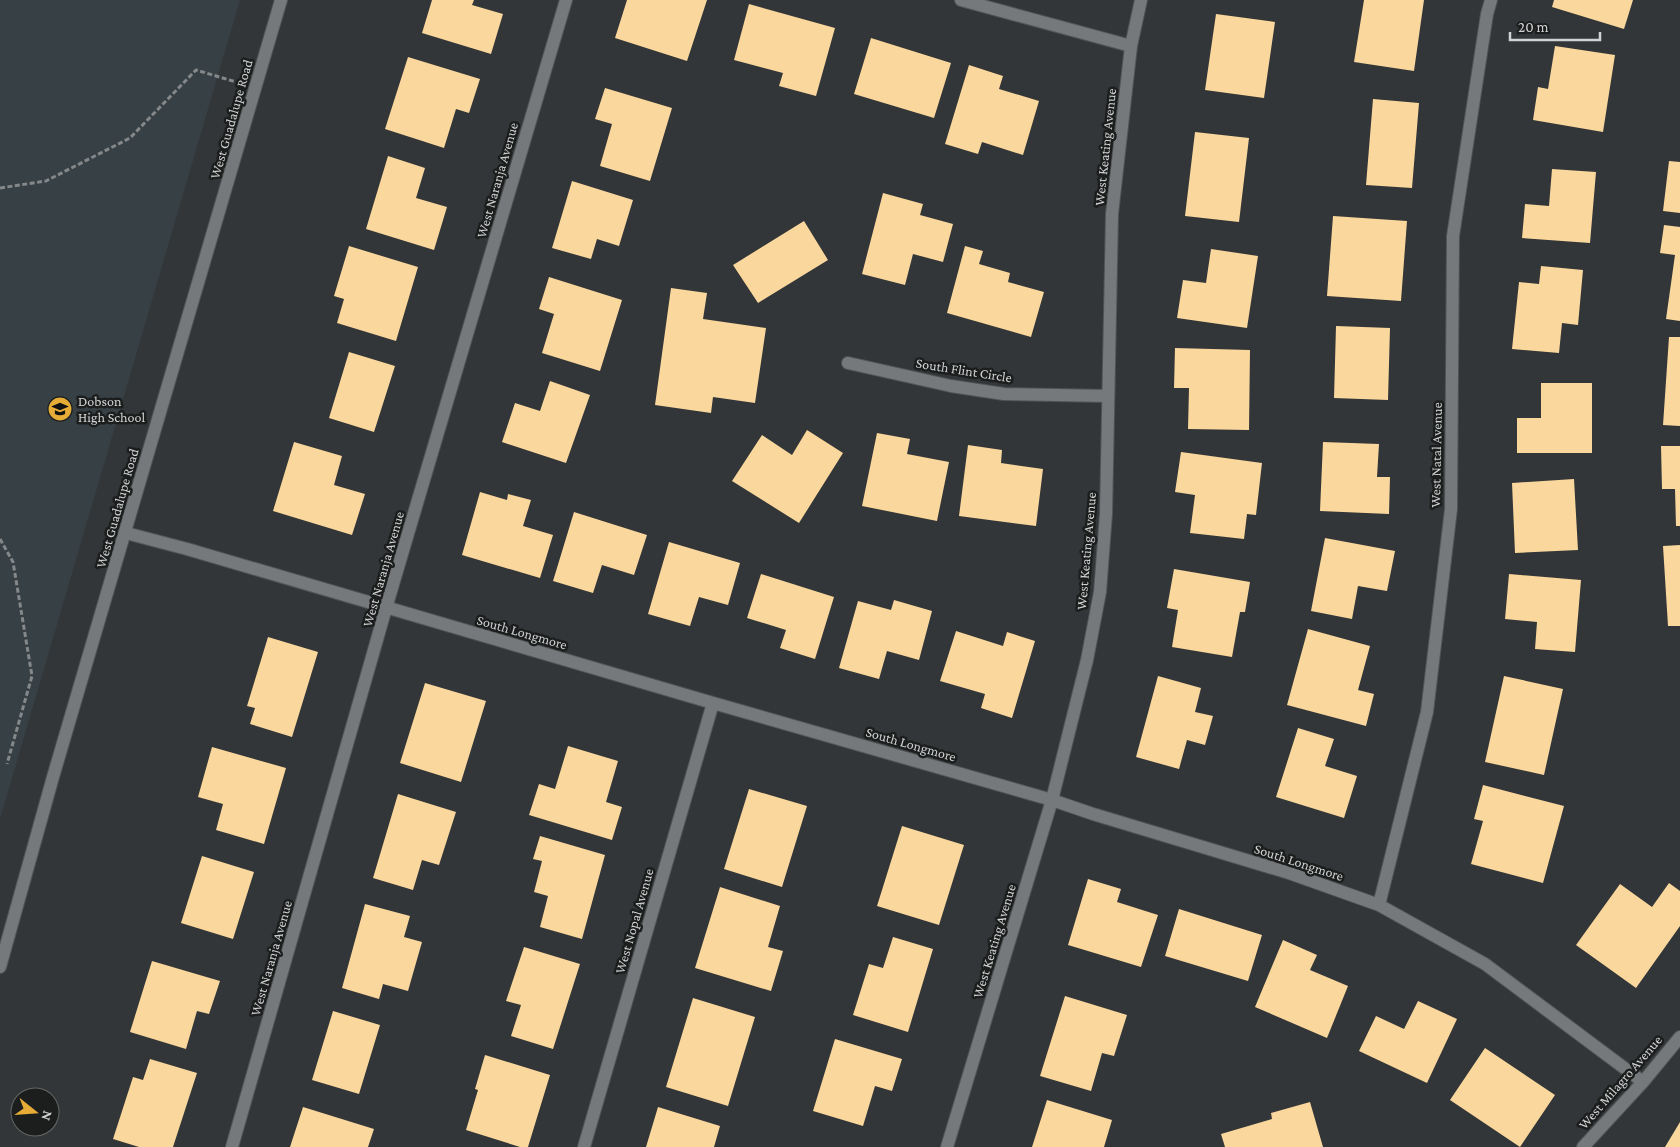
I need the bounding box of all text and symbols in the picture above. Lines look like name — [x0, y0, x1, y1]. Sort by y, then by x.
scale bar — [1510, 10, 1600, 42]
text: 20 m — [1518, 19, 1549, 35]
street label: West Guadalupe Road — [206, 57, 256, 181]
street label: West Keating Avenue — [1091, 87, 1119, 207]
street label: West Naranja Avenue — [473, 120, 522, 240]
street label: South Flint Circle — [915, 355, 1013, 385]
place label: Dobson High School — [78, 393, 145, 425]
school or university icon: Dobson High School — [47, 396, 73, 422]
street label: West Natal Avenue — [1427, 402, 1445, 508]
street label: West Guadalupe Road — [92, 446, 142, 570]
street label: West Keating Avenue — [1073, 491, 1099, 611]
street label: West Naranja Avenue — [359, 509, 408, 629]
street label: South Longmore — [475, 611, 569, 653]
street label: South Longmore — [864, 723, 958, 765]
street label: South Longmore — [1252, 840, 1346, 884]
street label: West Nopal Avenue — [611, 867, 657, 975]
street label: West Keating Avenue — [969, 882, 1019, 1000]
street label: West Naranja Avenue — [247, 898, 296, 1018]
street label: West Milagro Avenue — [1575, 1032, 1665, 1132]
north arrow — [10, 1087, 60, 1137]
text: N — [38, 1109, 56, 1123]

